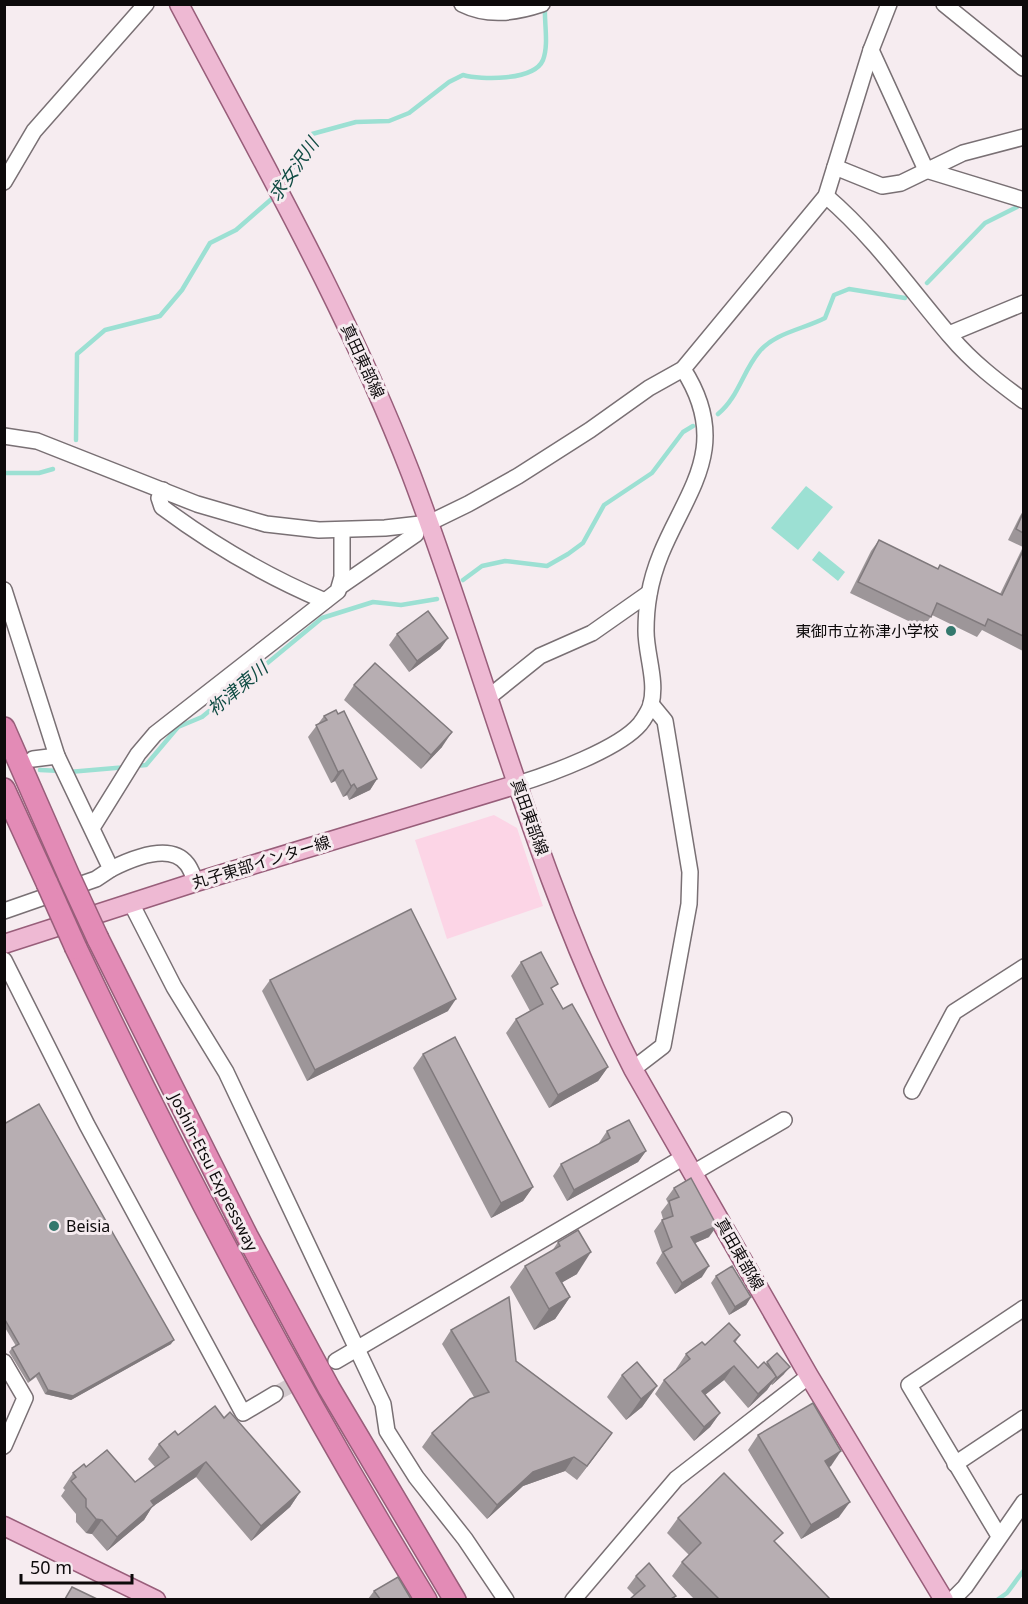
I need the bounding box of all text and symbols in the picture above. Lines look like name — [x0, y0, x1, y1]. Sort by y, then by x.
water label: 求女沢川 — [263, 131, 325, 205]
street label: 真田東部線 — [336, 320, 390, 402]
place label: 東御市立祢津小学校 — [795, 620, 939, 642]
marker: 東御市立祢津小学校 — [944, 624, 958, 638]
water label: 祢津東川 — [202, 654, 274, 720]
street label: 真田東部線 — [506, 776, 554, 858]
street label: 丸子東部インター線 — [189, 830, 333, 894]
street label: Joshin-Etsu Expressway — [164, 1087, 264, 1256]
street label: 真田東部線 — [710, 1214, 770, 1294]
place label: Beisia — [66, 1215, 110, 1237]
marker: Beisia — [47, 1219, 61, 1233]
scale bar — [21, 1547, 132, 1585]
text: 50 m — [30, 1555, 72, 1579]

